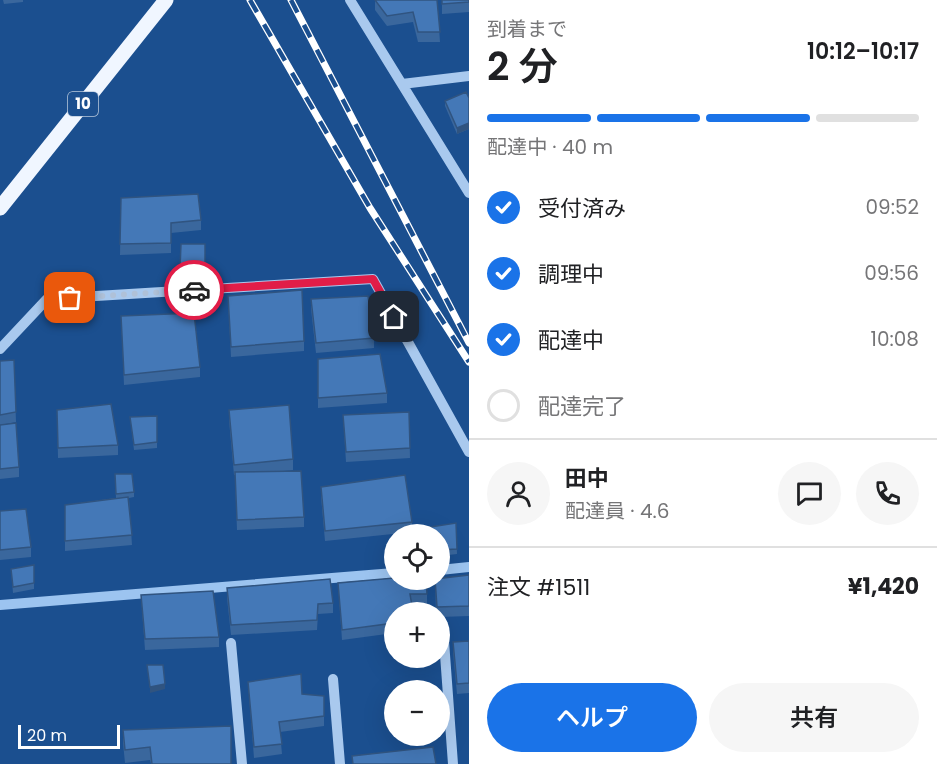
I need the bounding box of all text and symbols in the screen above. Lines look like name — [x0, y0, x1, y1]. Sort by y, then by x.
text: 到着まで — [487, 15, 567, 43]
text: 10:12–10:17 — [807, 36, 919, 67]
text: 2 分 — [487, 39, 558, 94]
road number: 10 — [68, 92, 98, 116]
text: 配達中 · 40 m — [487, 133, 613, 161]
icon: check — [487, 191, 520, 224]
text: 受付済み — [538, 193, 626, 224]
text: 09:52 — [866, 193, 919, 221]
icon: check — [487, 257, 520, 290]
text: 調理中 — [538, 259, 604, 290]
text: 09:56 — [864, 259, 919, 287]
courier — [164, 260, 224, 320]
pin — [44, 272, 95, 323]
icon: car — [178, 274, 211, 307]
icon: bag — [53, 281, 86, 314]
pin — [368, 291, 419, 342]
icon: home — [377, 300, 410, 333]
icon: check — [487, 323, 520, 356]
text: 配達中 — [538, 325, 604, 356]
text: 10:08 — [871, 325, 919, 353]
text: 配達完了 — [538, 391, 626, 422]
button: person — [487, 462, 550, 525]
button: chat — [778, 462, 841, 525]
button: phone — [856, 462, 919, 525]
text: 田中 — [565, 463, 609, 494]
text: 配達員 · 4.6 — [565, 497, 669, 525]
map controls — [384, 524, 450, 746]
button: locate — [384, 524, 450, 590]
text: ¥1,420 — [848, 571, 919, 602]
text: 注文 #1511 — [487, 572, 590, 603]
button: + — [384, 602, 450, 668]
button: − — [384, 680, 450, 746]
button: ヘルプ — [487, 683, 697, 752]
button: 共有 — [709, 683, 919, 752]
scale bar — [18, 722, 120, 750]
text: 20 m — [27, 724, 67, 747]

